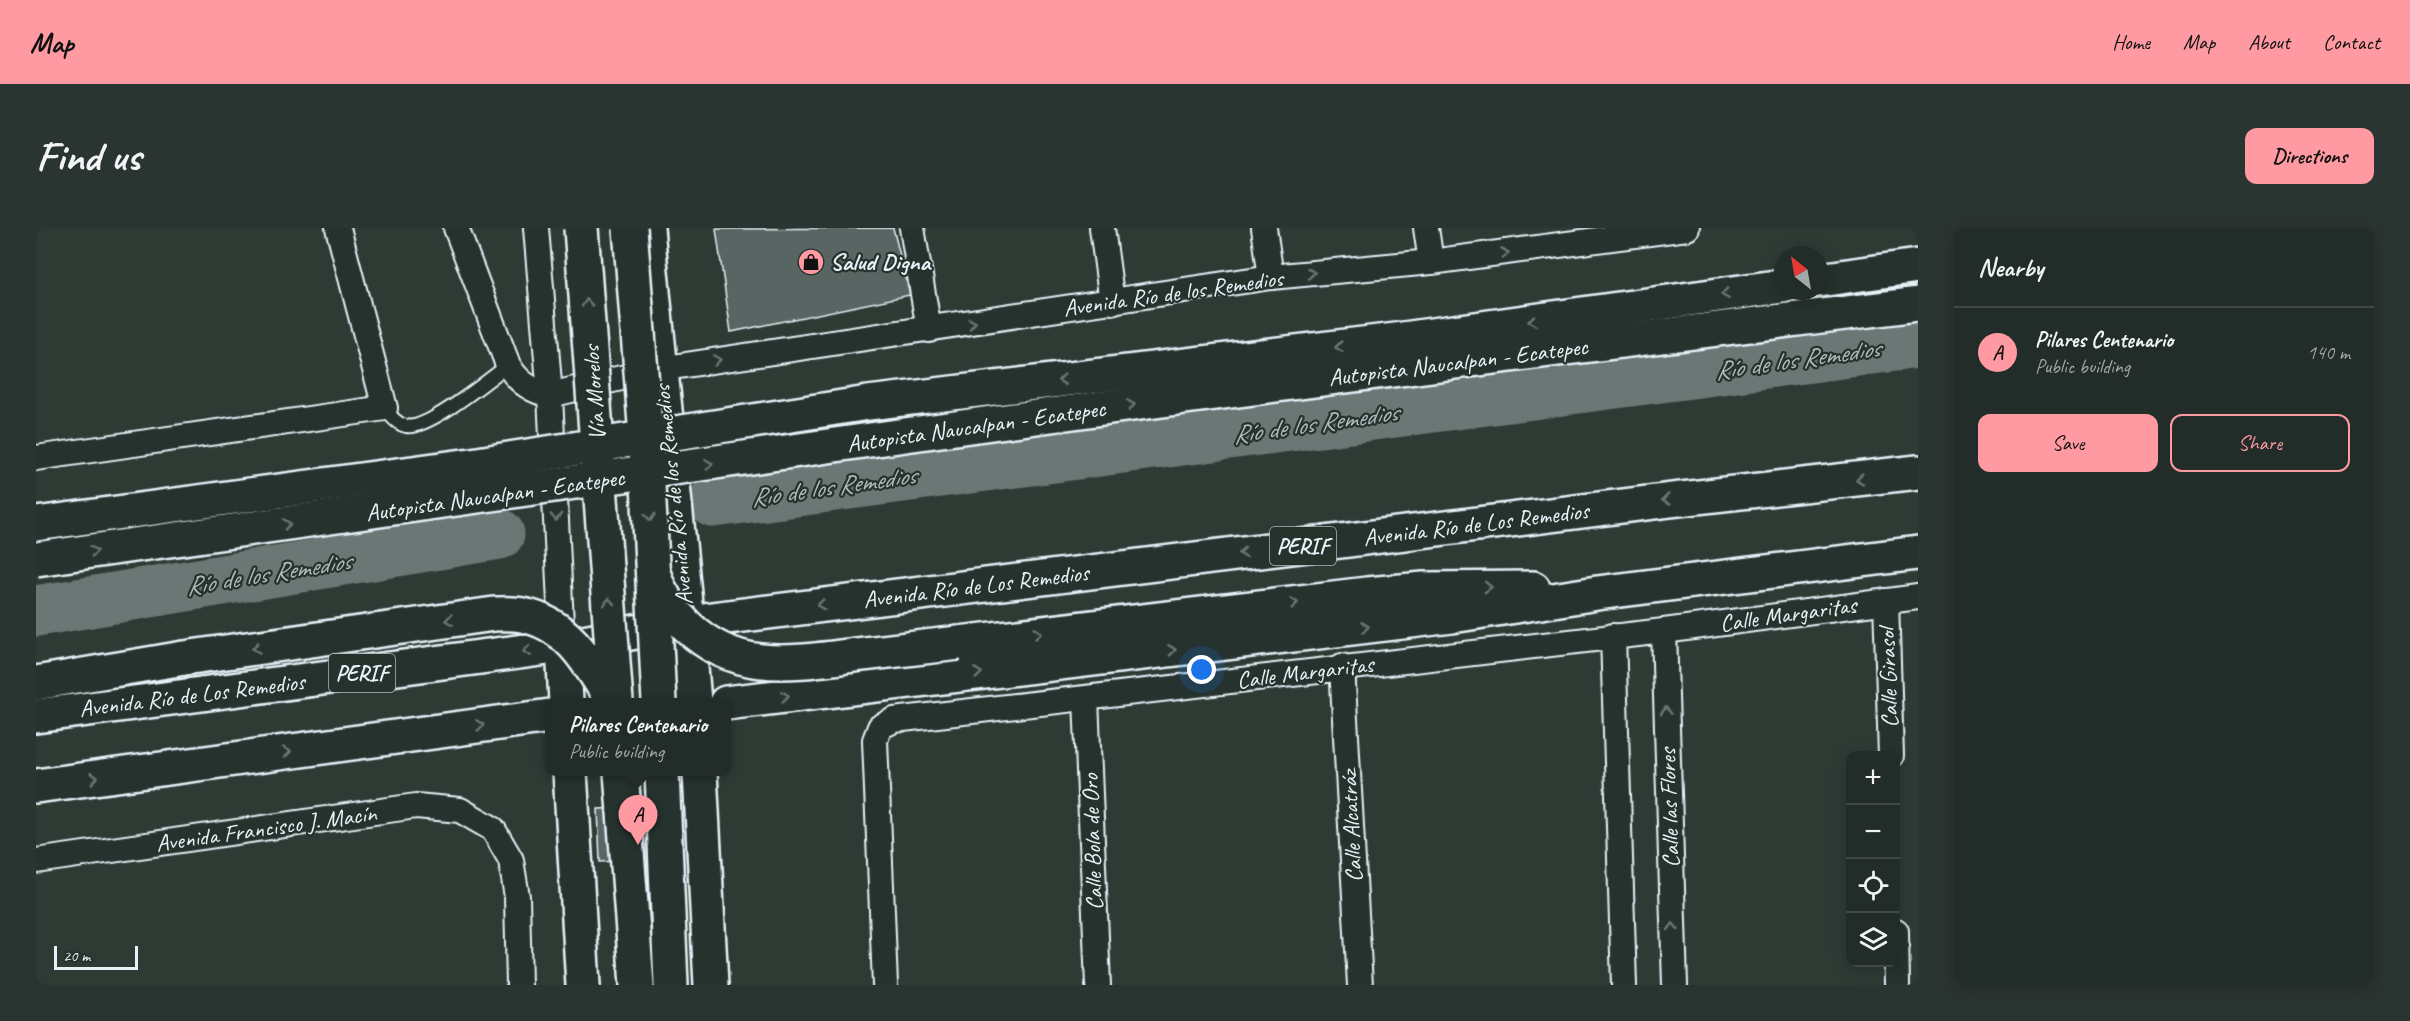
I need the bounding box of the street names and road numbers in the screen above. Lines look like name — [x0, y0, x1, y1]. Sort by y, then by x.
street label: Avenida Río de los Remedios — [1061, 262, 1287, 323]
street label: Autopista Naucalpan - Ecatepec — [1327, 331, 1591, 393]
street label: Vía Morelos — [576, 343, 612, 442]
street label: Avenida Río de los Remedios — [646, 381, 699, 607]
street label: Autopista Naucalpan - Ecatepec — [845, 393, 1109, 459]
street label: Autopista Naucalpan - Ecatepec — [364, 462, 628, 528]
street label: Avenida Río de Los Remedios — [1362, 495, 1592, 553]
road number: PERIF — [1270, 527, 1336, 565]
street label: Avenida Río de Los Remedios — [862, 557, 1092, 615]
street label: Calle Margaritas — [1718, 589, 1861, 638]
street label: Calle Girasol — [1871, 624, 1905, 728]
street label: Calle Margaritas — [1235, 648, 1378, 695]
road number: PERIF — [329, 654, 395, 692]
street label: Avenida Río de Los Remedios — [78, 666, 308, 724]
street label: Calle las Flores — [1652, 745, 1686, 868]
street label: Calle Alcatráz — [1333, 767, 1369, 883]
street label: Calle Bola de Oro — [1075, 772, 1109, 911]
street label: Avenida Francisco J. Macín — [154, 798, 379, 858]

